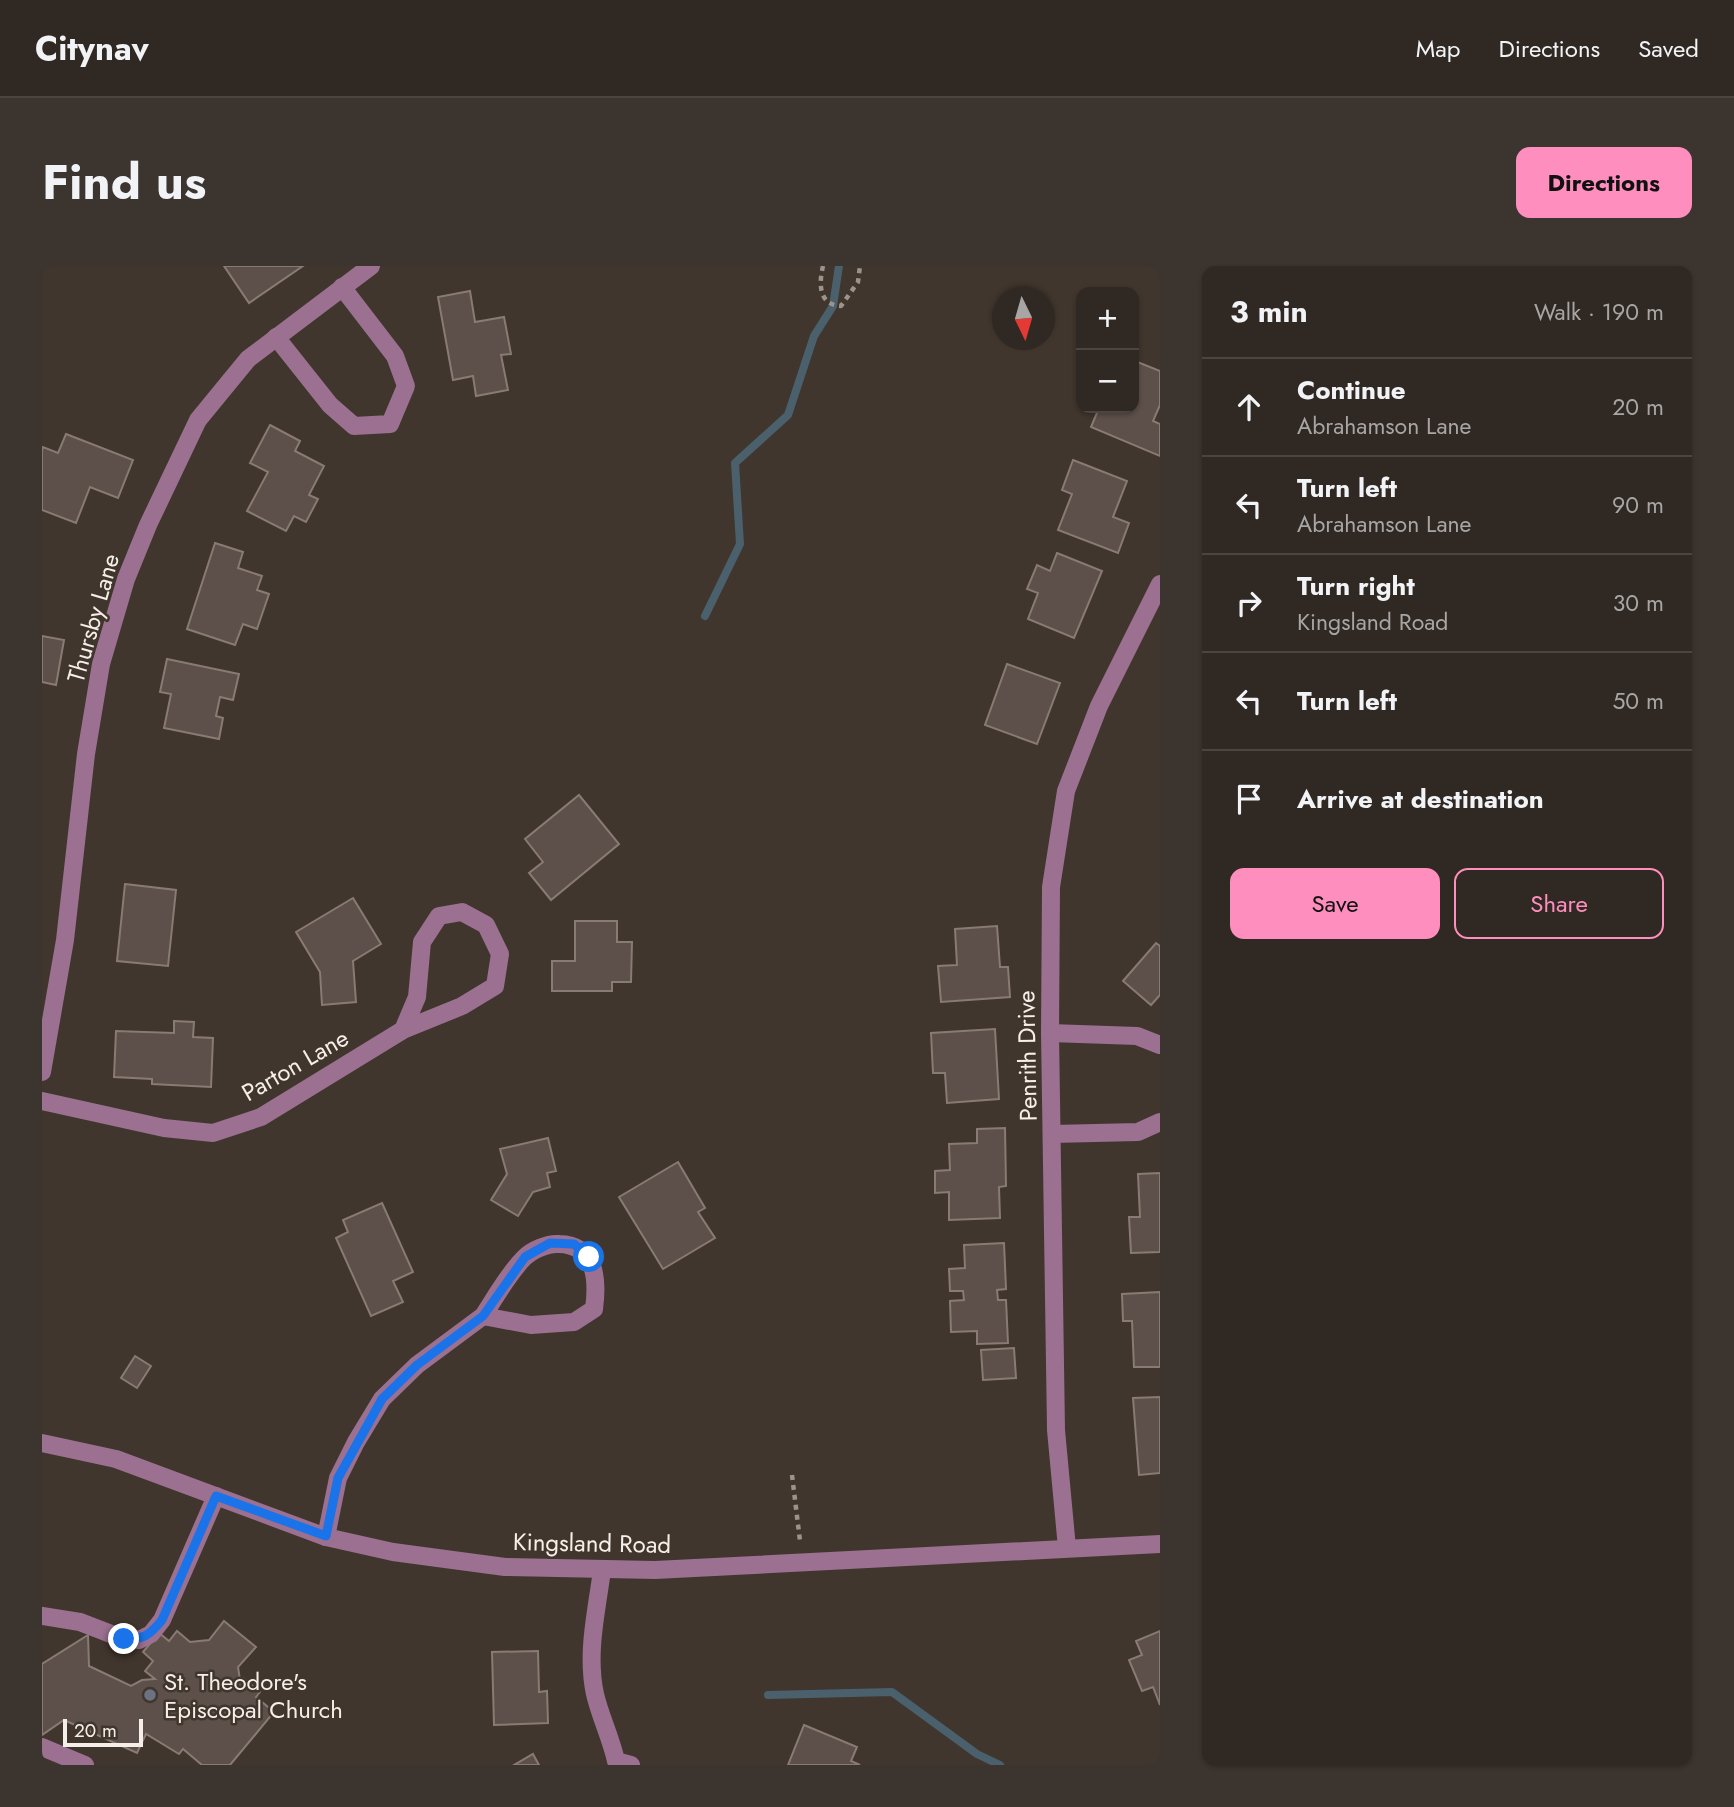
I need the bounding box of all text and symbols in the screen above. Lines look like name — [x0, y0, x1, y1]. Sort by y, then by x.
text: Citynav — [35, 25, 149, 72]
text: Map — [1416, 31, 1461, 66]
text: Directions — [1499, 31, 1600, 66]
text: Saved — [1638, 31, 1699, 66]
text: Find us — [42, 147, 206, 217]
button: Directions — [1516, 147, 1692, 218]
north arrow — [992, 287, 1055, 350]
map controls — [1076, 287, 1139, 413]
button: + — [1076, 287, 1139, 350]
text: 3 min — [1230, 290, 1308, 333]
text: Walk · 190 m — [1534, 295, 1664, 329]
button: − — [1076, 350, 1139, 413]
text: Continue — [1297, 371, 1406, 409]
icon: ahead — [1230, 388, 1268, 426]
text: 20 m — [1612, 390, 1664, 424]
text: Abrahamson Lane — [1297, 409, 1471, 443]
text: Turn left — [1297, 469, 1397, 507]
icon: left — [1230, 486, 1268, 524]
text: 90 m — [1612, 488, 1664, 522]
text: Abrahamson Lane — [1297, 507, 1471, 541]
street label: Thursby Lane — [58, 549, 128, 687]
text: Turn right — [1297, 567, 1415, 605]
icon: right — [1230, 584, 1268, 622]
text: 30 m — [1613, 586, 1664, 620]
text: Kingsland Road — [1297, 605, 1448, 639]
icon: left — [1230, 682, 1268, 720]
text: Turn left — [1297, 682, 1397, 720]
text: 50 m — [1612, 684, 1664, 718]
icon: arrive — [1230, 780, 1268, 818]
text: Arrive at destination — [1297, 780, 1544, 818]
button: Save — [1230, 868, 1440, 939]
button: Share — [1454, 868, 1664, 939]
street label: Penrith Drive — [1008, 990, 1046, 1122]
street label: Parton Lane — [235, 1020, 355, 1110]
route start — [573, 1241, 604, 1272]
street label: Kingsland Road — [513, 1524, 671, 1562]
route end — [108, 1623, 139, 1654]
place label: St. Theodore's Episcopal Church — [164, 1664, 343, 1727]
marker: St. Theodore's Episcopal Church — [142, 1687, 158, 1703]
scale bar — [63, 1716, 144, 1748]
text: 20 m — [74, 1717, 117, 1744]

